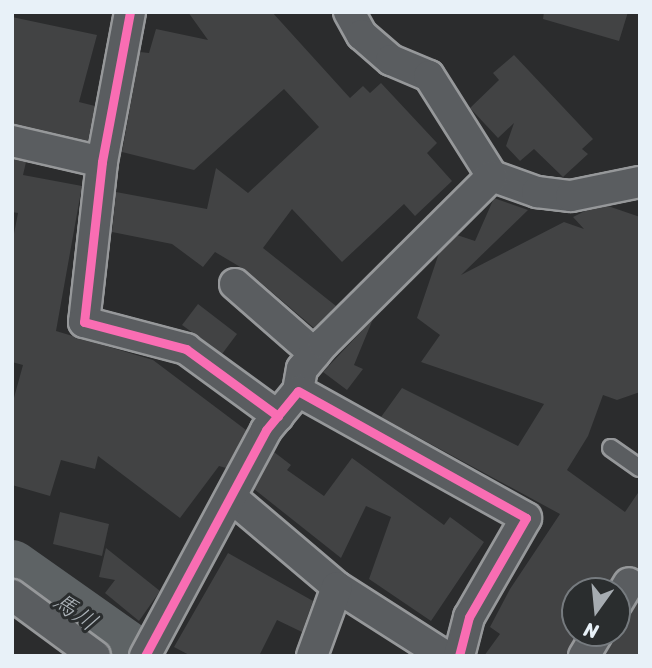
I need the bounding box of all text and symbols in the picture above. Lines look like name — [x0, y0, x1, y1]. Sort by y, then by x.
north arrow — [561, 577, 631, 647]
water label: 馬川 — [47, 586, 103, 638]
text: N — [580, 613, 602, 648]

